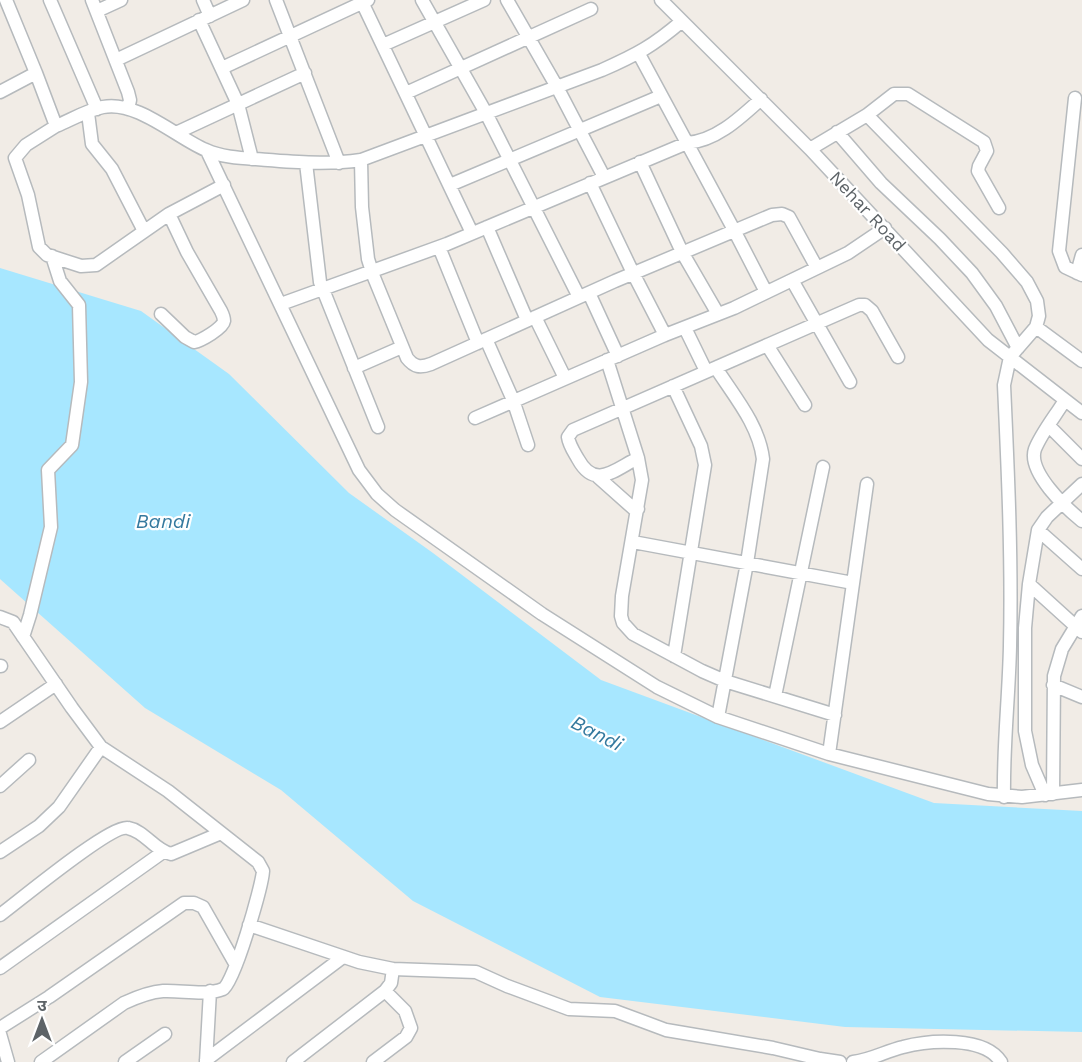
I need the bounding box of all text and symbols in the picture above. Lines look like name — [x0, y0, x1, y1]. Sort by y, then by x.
street label: Nehar Road — [826, 167, 910, 255]
water label: Bandi — [136, 509, 191, 533]
water label: Bandi — [567, 710, 628, 756]
north arrow — [12, 990, 72, 1050]
text: उ — [37, 996, 47, 1015]

